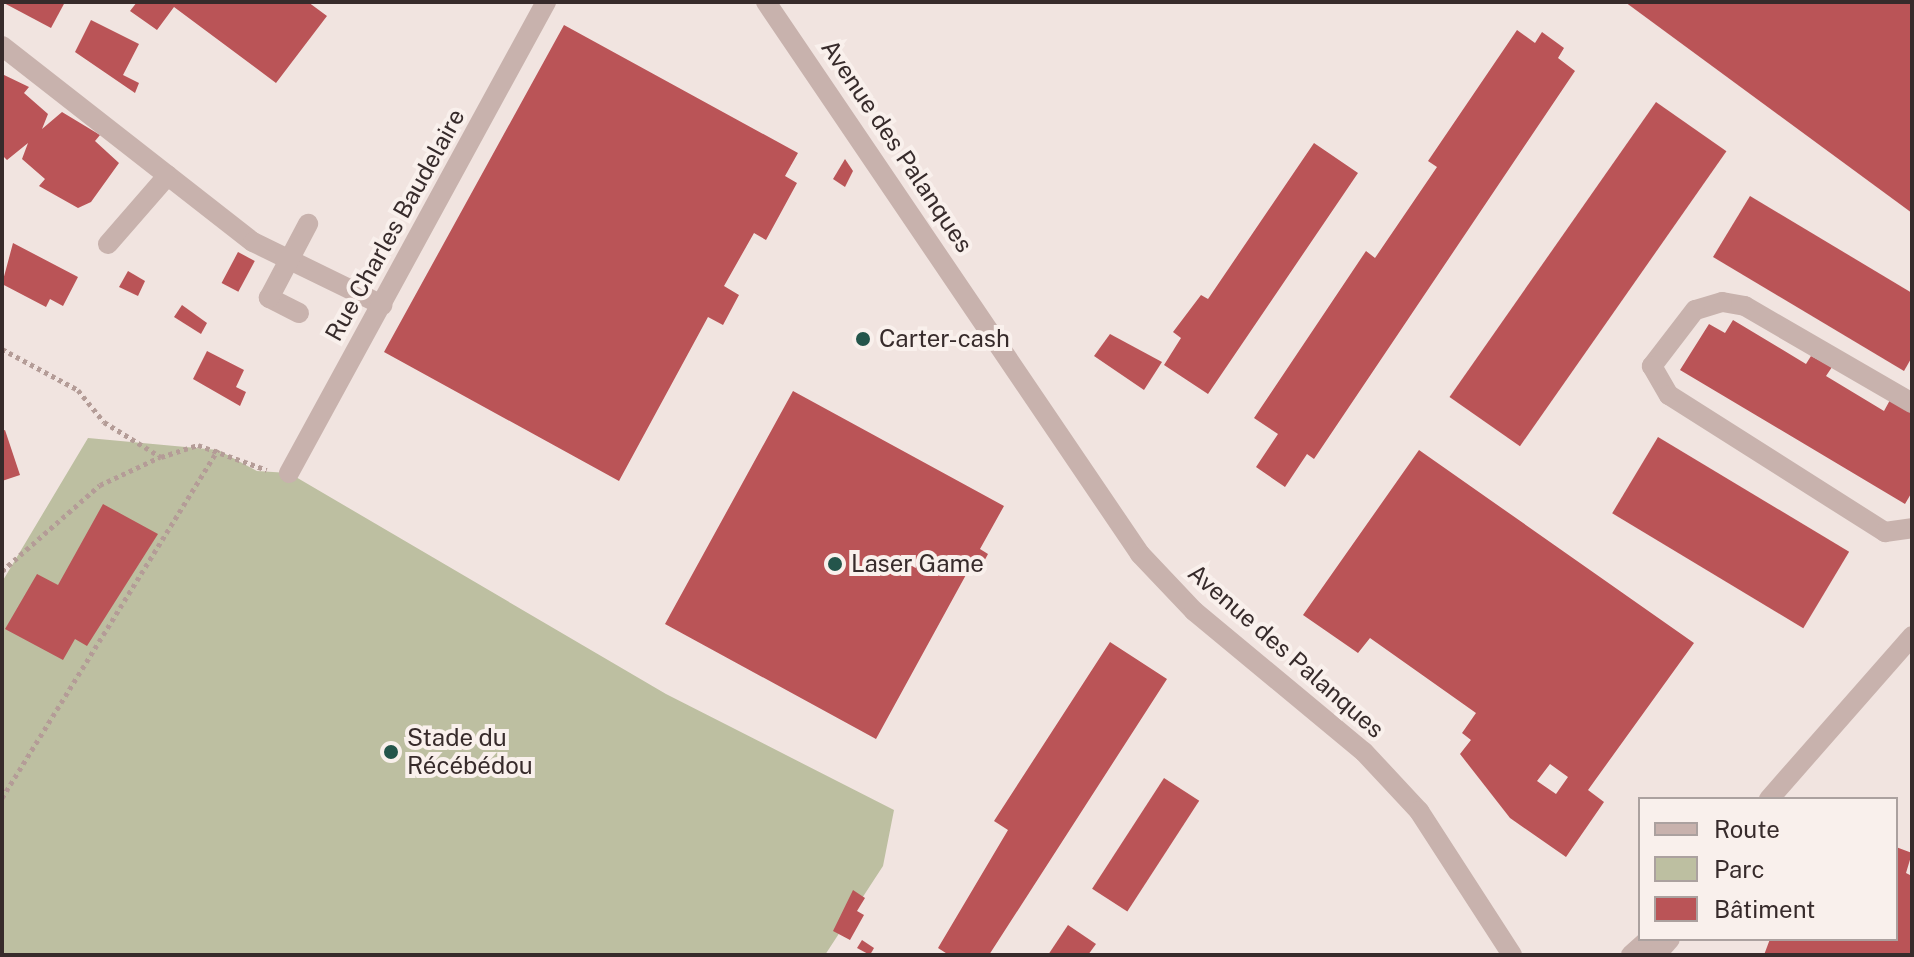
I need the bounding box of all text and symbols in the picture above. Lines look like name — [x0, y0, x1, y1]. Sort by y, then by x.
street label: Avenue des Palanques — [815, 34, 979, 258]
street label: Rue Charles Baudelaire — [319, 104, 471, 346]
place label: Carter-cash — [879, 325, 1010, 353]
marker: Carter-cash — [854, 330, 872, 348]
place label: Laser Game — [851, 550, 984, 578]
marker: Laser Game — [826, 555, 844, 573]
street label: Avenue des Palanques — [1182, 558, 1390, 744]
place label: Stade du Récébédou — [407, 724, 533, 780]
marker: Stade du Récébédou — [382, 743, 400, 761]
legend — [1638, 797, 1898, 941]
text: Route — [1714, 815, 1780, 843]
text: Parc — [1714, 855, 1765, 883]
text: Bâtiment — [1714, 895, 1815, 923]

